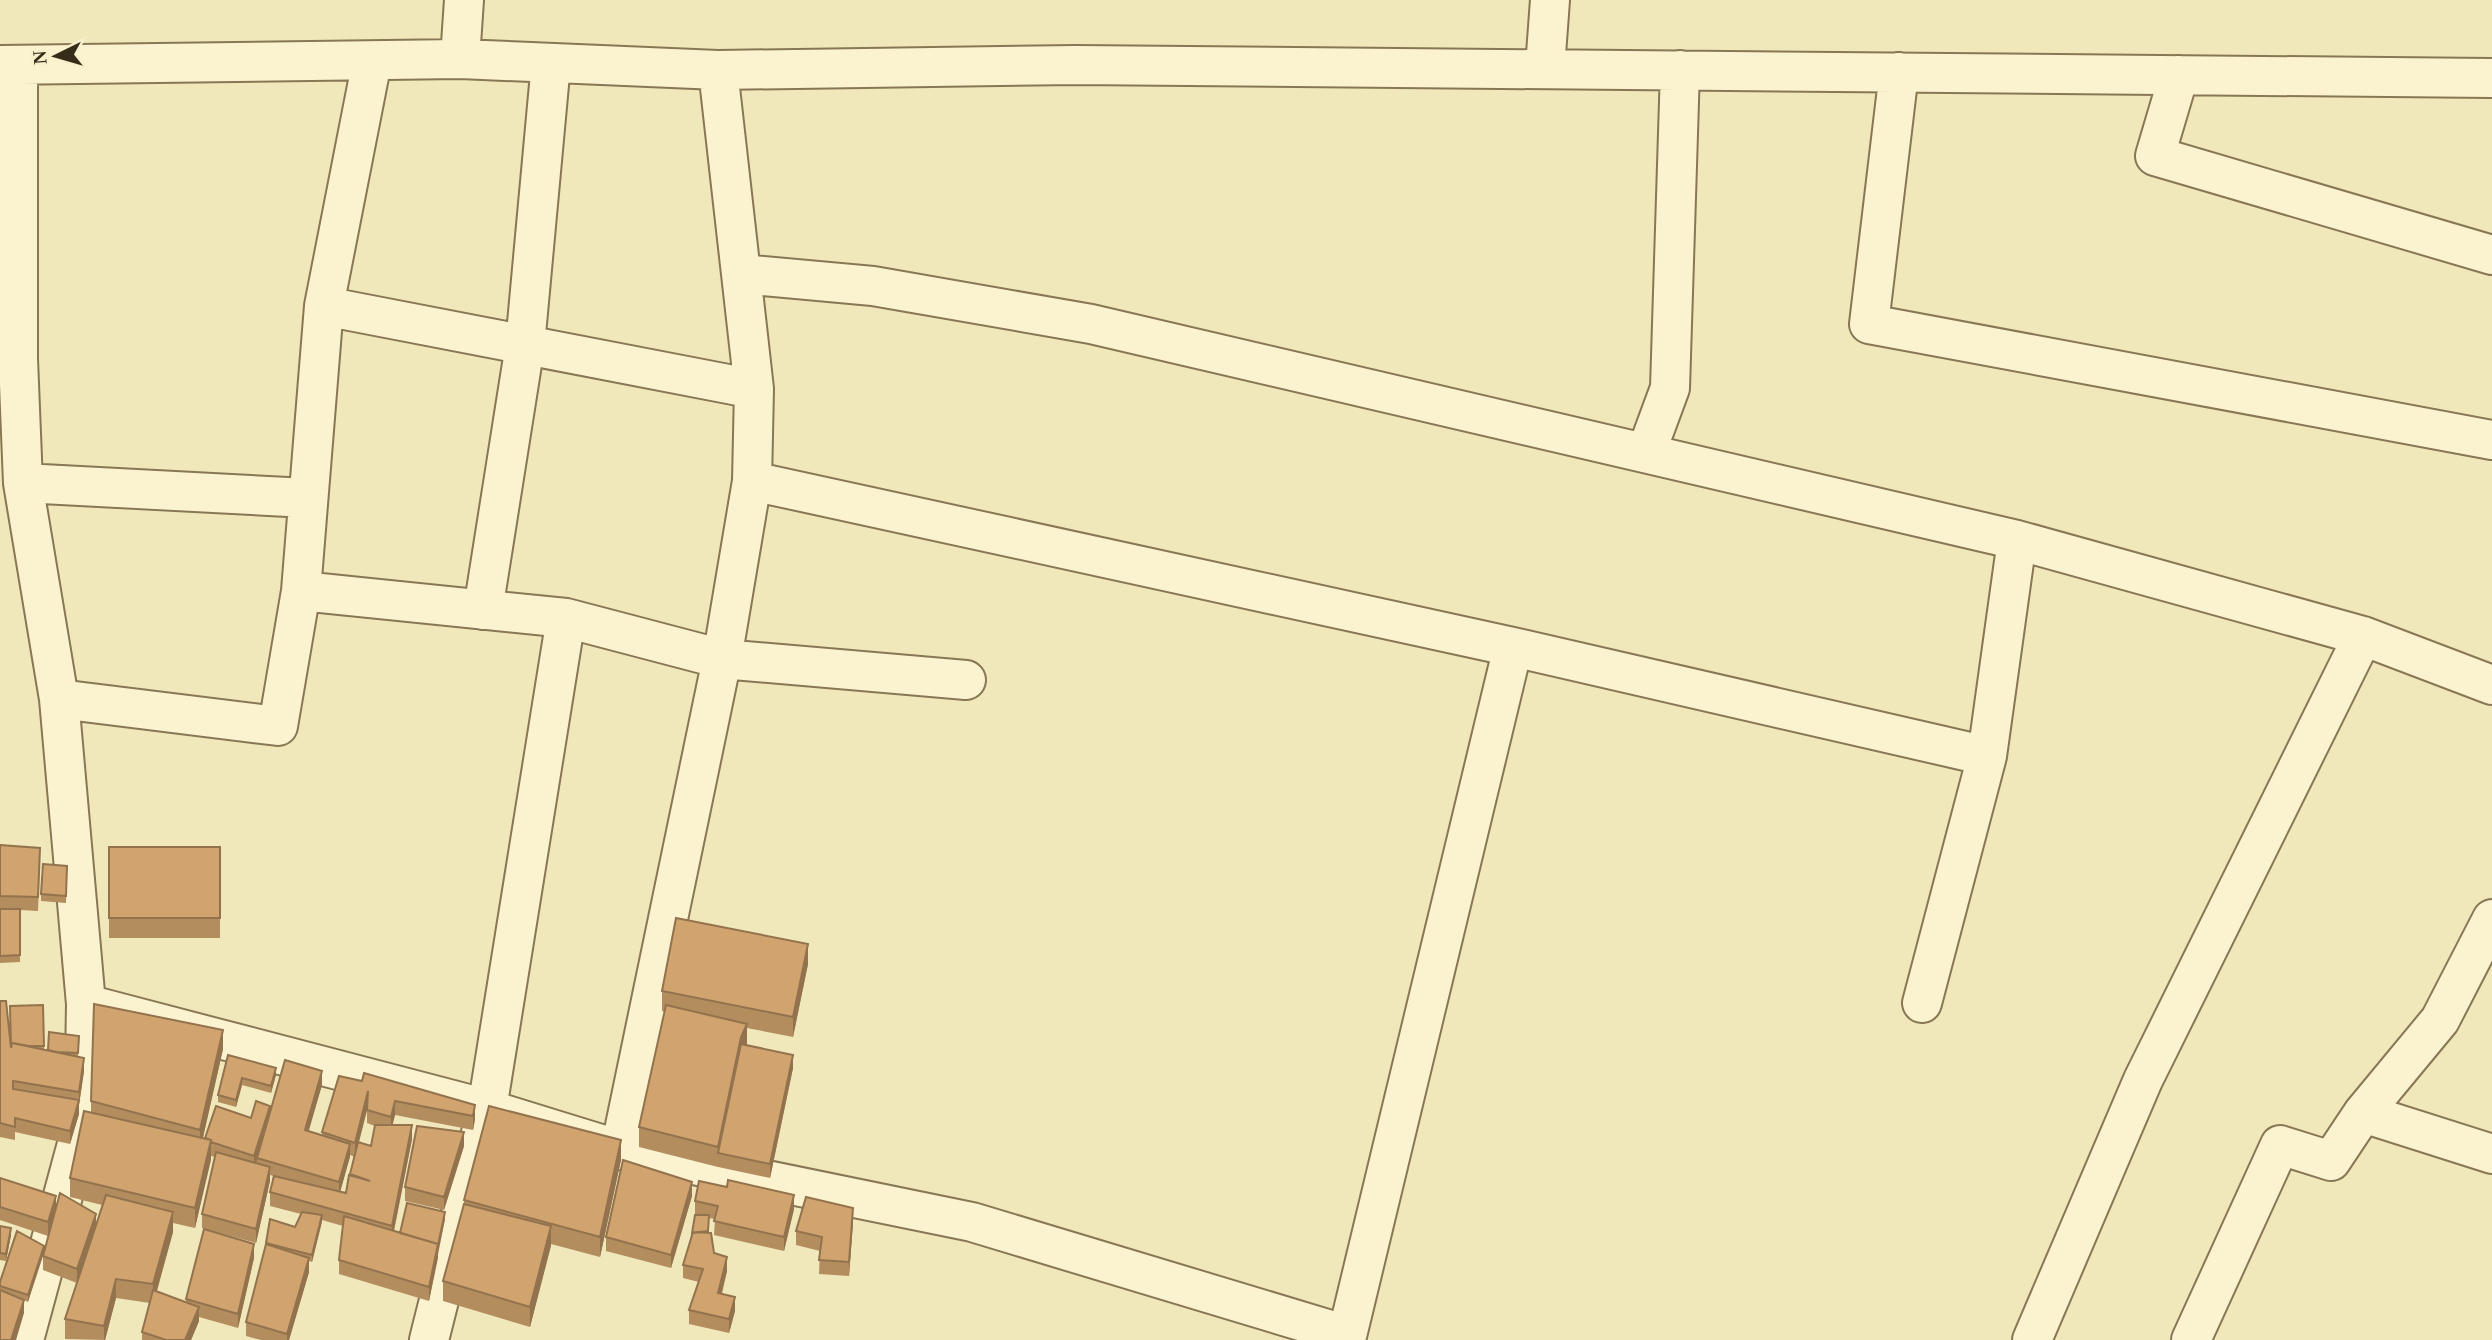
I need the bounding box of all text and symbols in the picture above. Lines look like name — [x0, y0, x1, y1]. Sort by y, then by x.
north arrow — [21, 21, 91, 91]
text: N — [28, 49, 51, 65]

